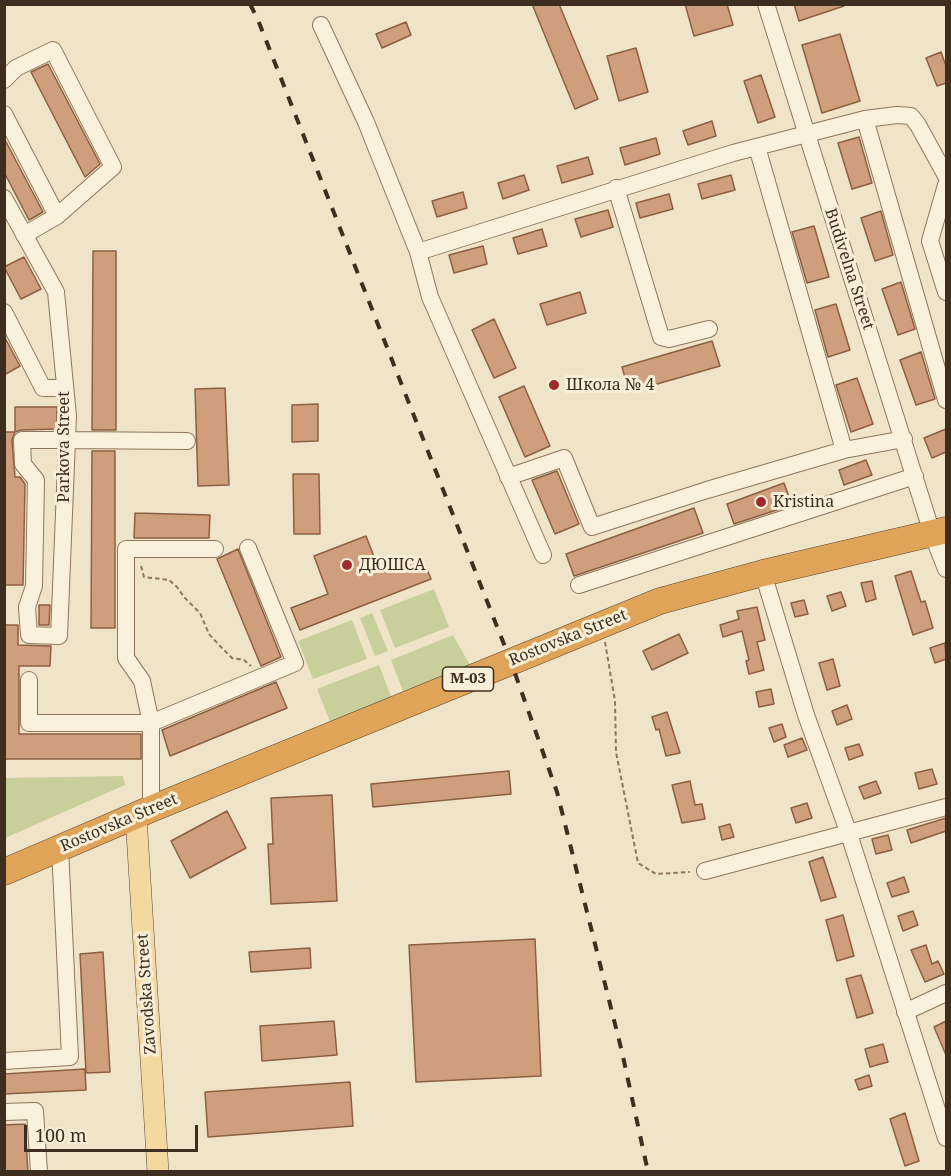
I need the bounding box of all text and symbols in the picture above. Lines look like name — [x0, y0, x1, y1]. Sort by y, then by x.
street label: Budivelna Street — [820, 206, 878, 332]
place label: Школа № 4 — [566, 375, 654, 395]
marker: Школа № 4 — [547, 378, 561, 392]
street label: Parkova Street — [54, 391, 74, 503]
place label: Kristina — [773, 492, 834, 512]
marker: Kristina — [754, 495, 768, 509]
place label: ДЮШСА — [359, 555, 425, 575]
marker: ДЮШСА — [340, 558, 354, 572]
street label: Rostovska Street — [506, 606, 630, 670]
road number: М-03 — [442, 667, 494, 691]
street label: Rostovska Street — [58, 790, 180, 856]
street label: Zavodska Street — [133, 933, 161, 1055]
scale bar — [27, 1113, 201, 1151]
text: 100 m — [35, 1123, 87, 1147]

